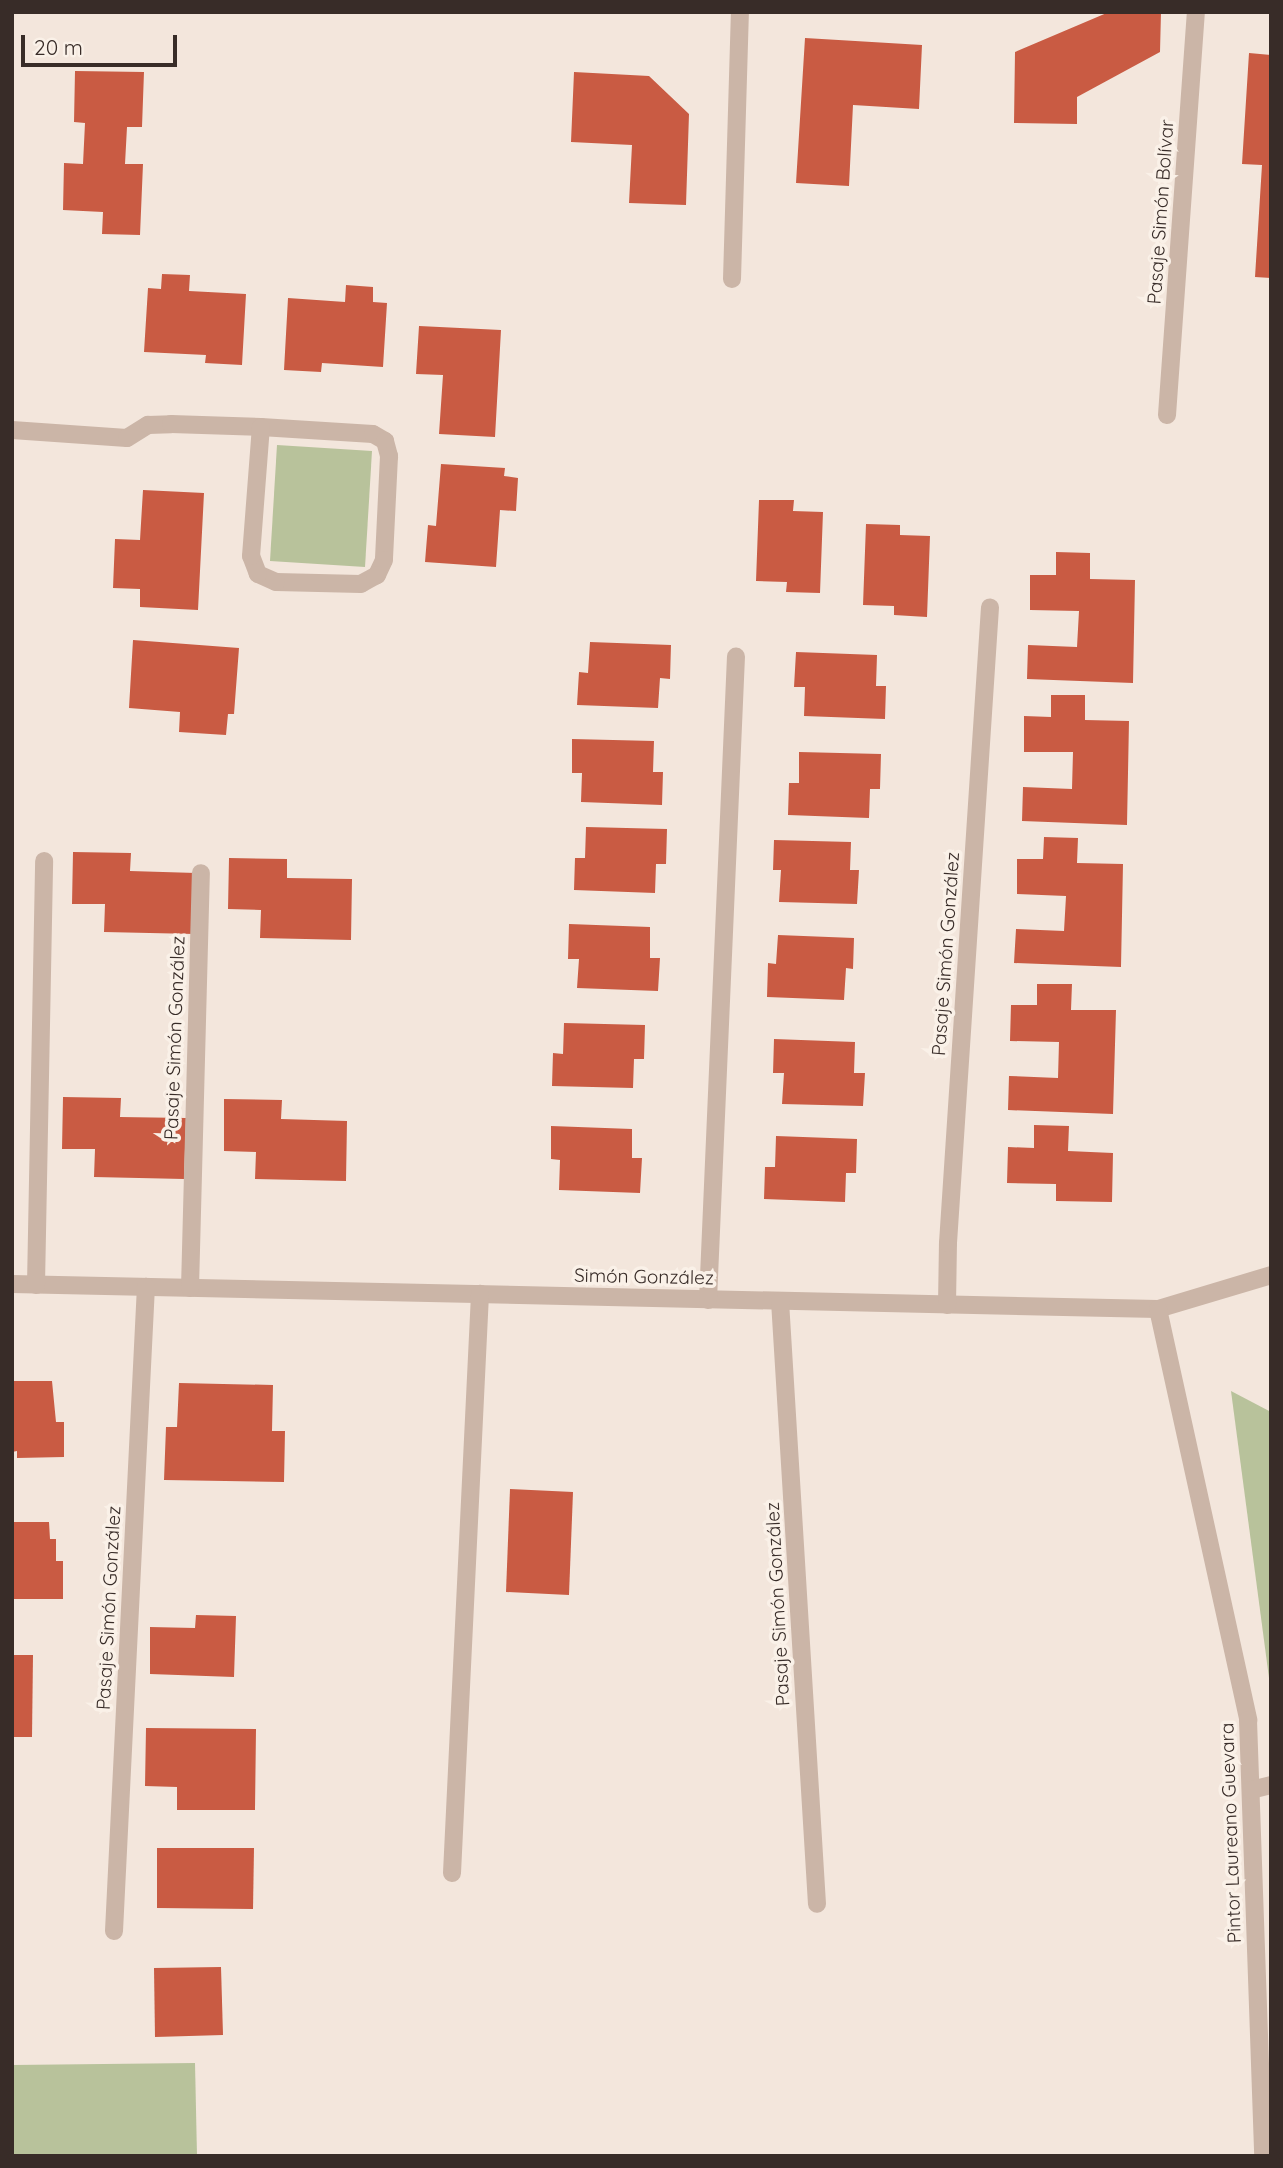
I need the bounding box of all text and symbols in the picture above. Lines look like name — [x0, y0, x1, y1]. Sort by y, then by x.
scale bar — [24, 21, 180, 65]
text: 20 m — [34, 34, 83, 60]
street label: Pasaje Simón Bolívar — [1143, 119, 1179, 305]
street label: Pasaje Simón González — [927, 851, 965, 1057]
street label: Pasaje Simón González — [160, 935, 190, 1141]
street label: Simón González — [574, 1264, 714, 1290]
street label: Pasaje Simón González — [761, 1501, 795, 1707]
street label: Pasaje Simón González — [92, 1505, 126, 1711]
street label: Pintor Laureano Guevara — [1216, 1722, 1246, 1944]

